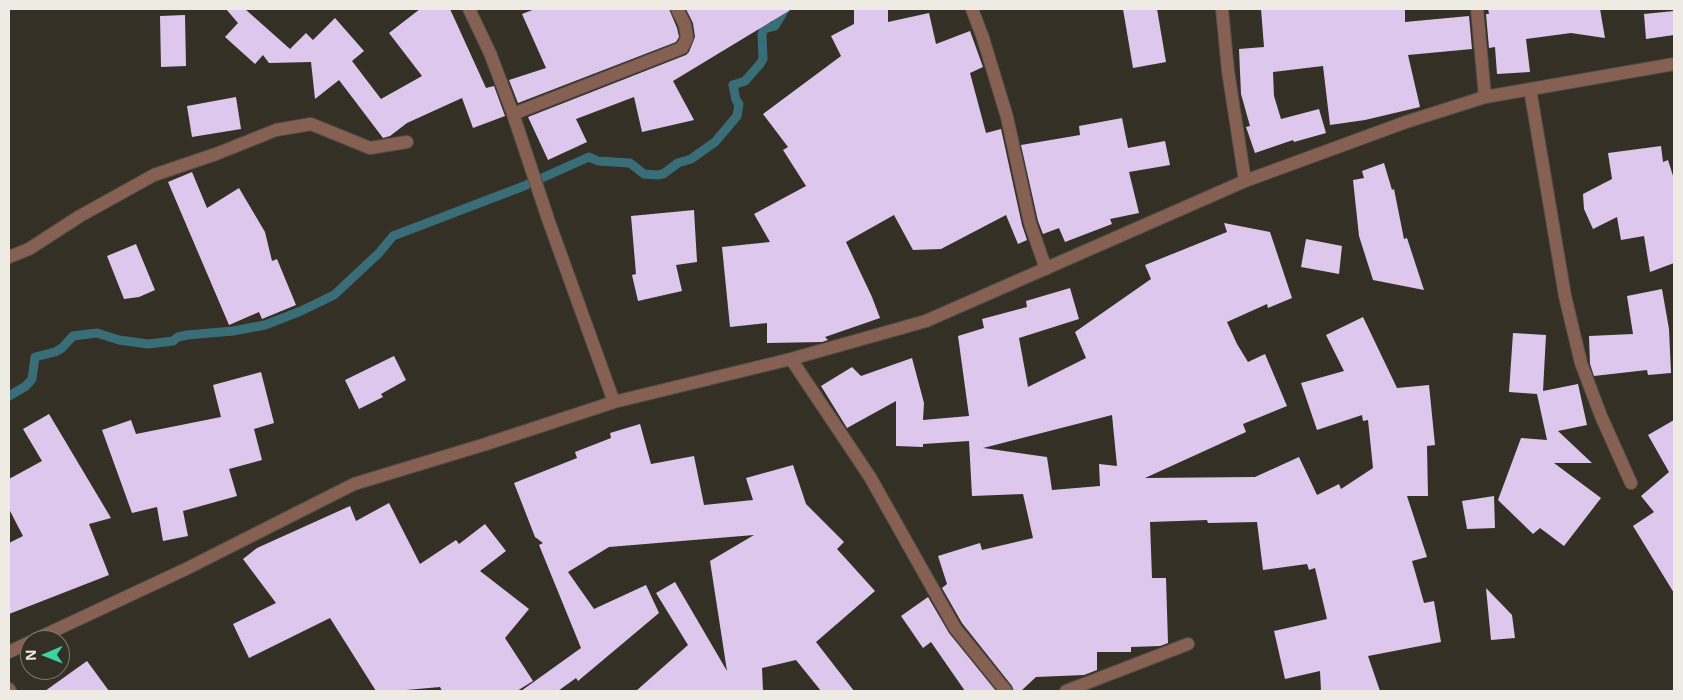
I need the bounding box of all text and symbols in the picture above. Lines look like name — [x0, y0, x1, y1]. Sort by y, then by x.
north arrow — [20, 630, 70, 680]
text: N — [21, 649, 40, 661]

